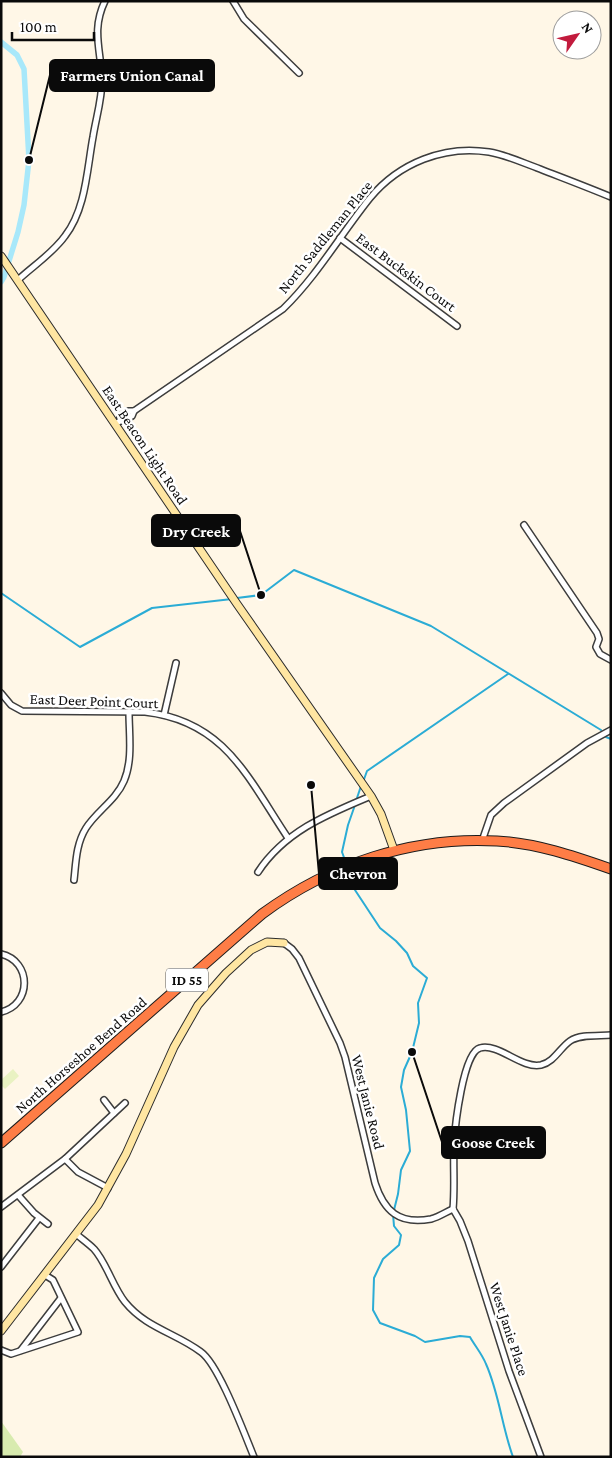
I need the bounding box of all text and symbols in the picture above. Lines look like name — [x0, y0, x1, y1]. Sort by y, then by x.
scale bar — [12, 10, 95, 42]
north arrow — [552, 10, 602, 60]
text: 100 m — [20, 19, 57, 35]
text: N — [578, 19, 597, 37]
callout: Farmers Union Canal — [50, 60, 214, 91]
text: Farmers Union Canal — [60, 67, 204, 84]
street label: North Saddleman Place — [275, 177, 375, 296]
street label: East Buckskin Court — [353, 229, 460, 315]
street label: East Beacon Light Road — [98, 383, 191, 508]
callout: Dry Creek — [152, 515, 240, 546]
text: Dry Creek — [162, 523, 230, 540]
street label: East Deer Point Court — [29, 691, 160, 711]
callout: Chevron — [319, 858, 397, 889]
text: Chevron — [329, 865, 387, 882]
road number: ID 55 — [166, 968, 208, 992]
street label: North Horseshoe Bend Road — [12, 994, 150, 1116]
street label: West Janie Road — [348, 1053, 387, 1151]
callout: Goose Creek — [442, 1127, 545, 1158]
text: Goose Creek — [451, 1134, 535, 1151]
street label: West Janie Place — [485, 1280, 532, 1378]

